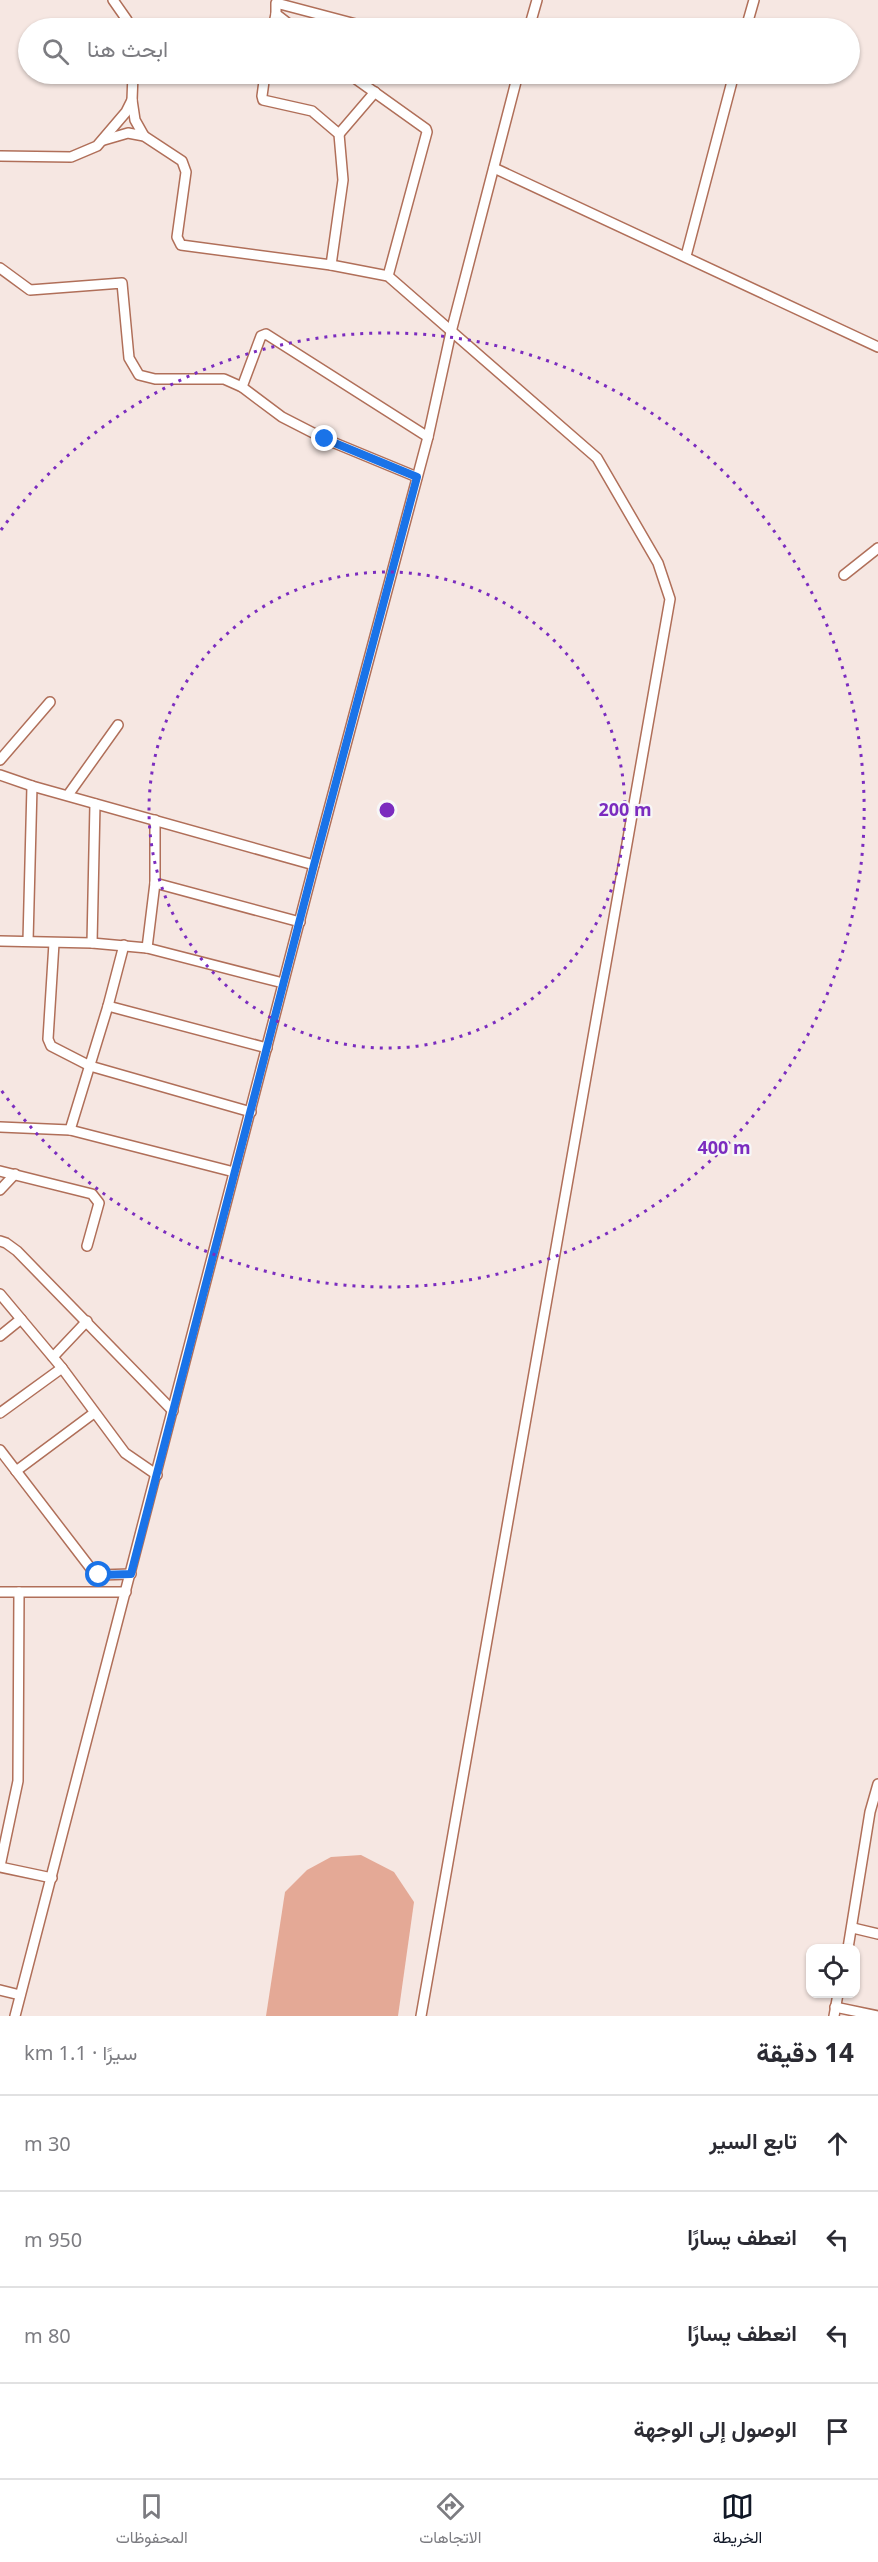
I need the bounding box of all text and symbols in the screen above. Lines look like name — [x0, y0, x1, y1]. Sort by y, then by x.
search box — [18, 18, 860, 84]
text: ابحث هنا — [87, 33, 168, 63]
icon: search — [39, 35, 72, 68]
route end — [311, 425, 337, 451]
text: 200 m — [598, 797, 652, 821]
centre of rings — [377, 800, 397, 820]
text: 400 m — [697, 1135, 751, 1159]
route start — [85, 1561, 111, 1587]
map controls — [806, 1944, 860, 1998]
button: locate — [806, 1944, 860, 1998]
text: 14 دقيقة — [756, 2034, 854, 2070]
text: سيرًا · 1.1 km — [24, 2039, 137, 2066]
text: تابع السير — [709, 2125, 797, 2155]
icon: ahead — [821, 2127, 854, 2160]
text: 30 m — [24, 2130, 71, 2157]
text: انعطف يسارًا — [687, 2221, 797, 2251]
icon: left — [821, 2223, 854, 2256]
text: 950 m — [24, 2226, 82, 2253]
text: انعطف يسارًا — [687, 2317, 797, 2347]
icon: left — [821, 2319, 854, 2352]
text: 80 m — [24, 2322, 71, 2349]
text: الوصول إلى الوجهة — [633, 2413, 797, 2443]
icon: arrive — [821, 2415, 854, 2448]
tab: المحفوظات — [116, 2490, 188, 2552]
tab: الاتجاهات — [419, 2490, 481, 2552]
tab: الخريطة — [713, 2490, 762, 2552]

